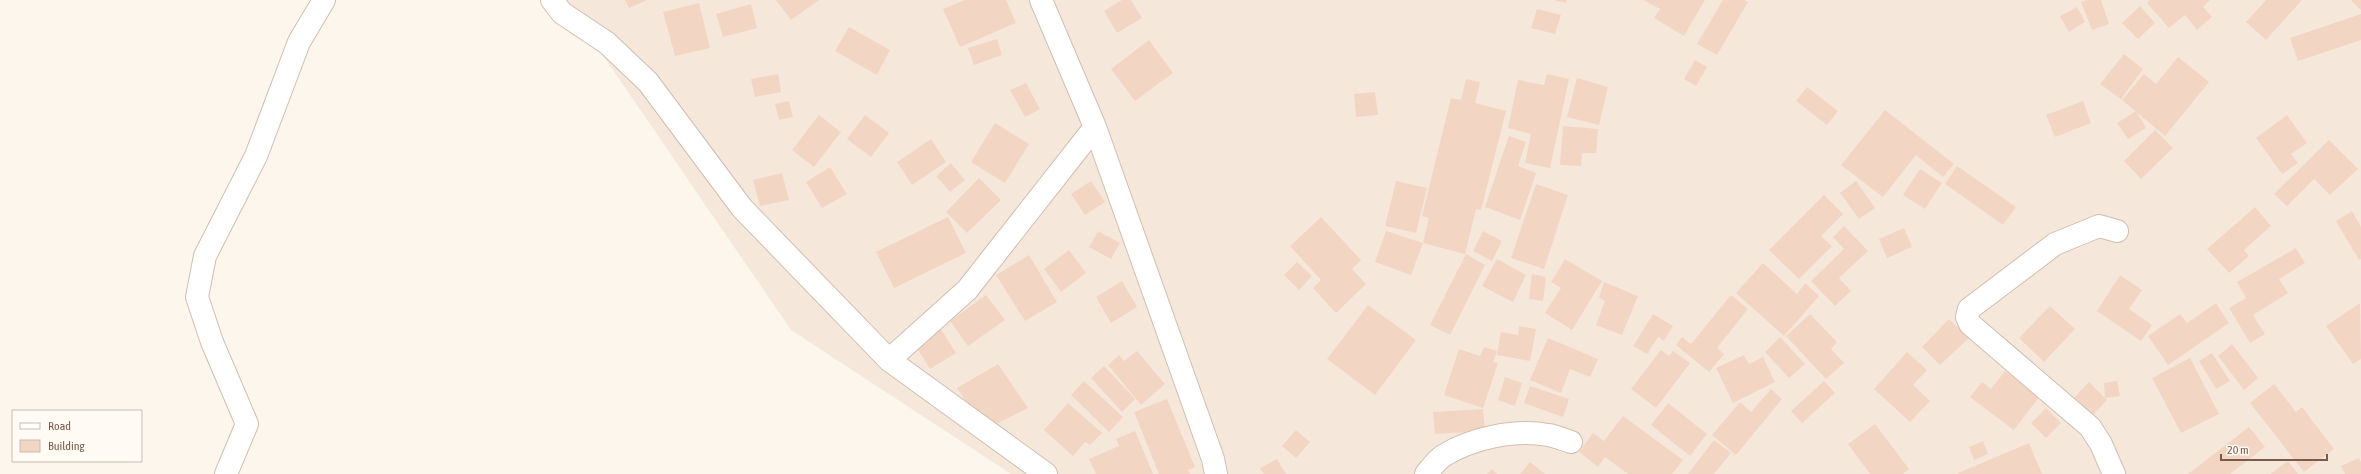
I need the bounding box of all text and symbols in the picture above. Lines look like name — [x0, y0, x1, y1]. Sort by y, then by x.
legend — [12, 410, 142, 462]
text: Road — [48, 419, 71, 433]
scale bar — [2221, 436, 2327, 462]
text: Building — [48, 439, 86, 453]
text: 20 m — [2227, 443, 2249, 457]

